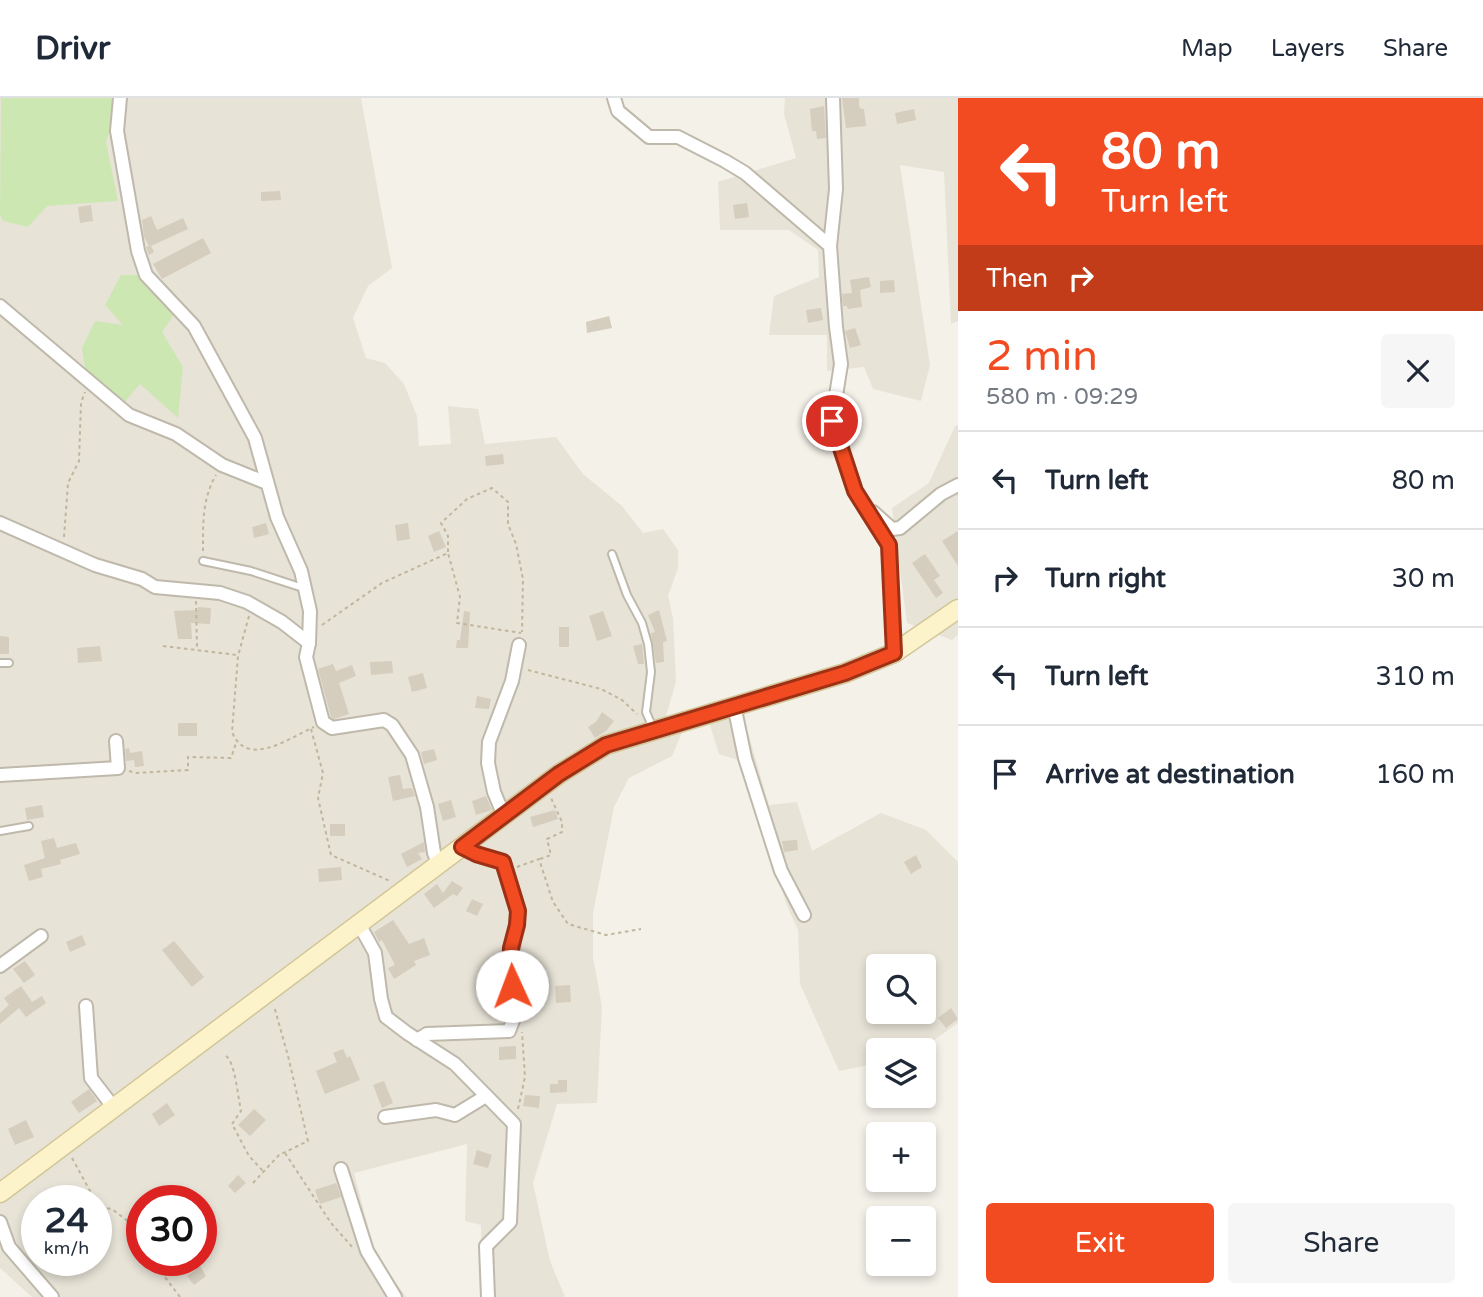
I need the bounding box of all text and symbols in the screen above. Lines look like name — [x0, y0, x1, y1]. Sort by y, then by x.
text: Drivr — [35, 29, 110, 68]
text: Map — [1181, 34, 1233, 63]
text: Layers — [1271, 34, 1345, 63]
text: Share — [1383, 34, 1448, 63]
text: 80 m — [1101, 123, 1220, 182]
icon: left — [986, 126, 1077, 217]
text: Turn left — [1101, 183, 1228, 221]
icon: right — [1062, 259, 1100, 297]
text: Then — [986, 263, 1048, 294]
text: 2 min — [986, 331, 1098, 382]
button: close — [1381, 334, 1455, 408]
text: 580 m · 09:29 — [986, 383, 1138, 411]
pin — [802, 391, 862, 451]
icon: arrive — [813, 402, 851, 440]
icon: left — [986, 461, 1024, 499]
text: Turn left — [1045, 465, 1148, 496]
text: 80 m — [1392, 465, 1455, 496]
icon: right — [986, 559, 1024, 597]
text: Turn right — [1045, 563, 1166, 594]
text: 30 m — [1392, 563, 1455, 594]
icon: left — [986, 657, 1024, 695]
text: Turn left — [1045, 661, 1148, 692]
text: 310 m — [1375, 661, 1455, 692]
icon: arrive — [986, 755, 1024, 793]
text: Arrive at destination — [1045, 759, 1295, 790]
text: 160 m — [1375, 759, 1455, 790]
position arrow — [475, 949, 549, 1023]
map controls — [866, 954, 936, 1276]
button: search — [866, 954, 936, 1024]
button: layers — [866, 1038, 936, 1108]
button: + — [866, 1122, 936, 1192]
speed limit sign: 30 — [126, 1185, 217, 1276]
text: 24 — [45, 1200, 88, 1242]
button: Exit — [986, 1203, 1214, 1283]
button: Share — [1228, 1203, 1455, 1283]
button: − — [866, 1206, 936, 1276]
text: km/h — [44, 1237, 89, 1259]

